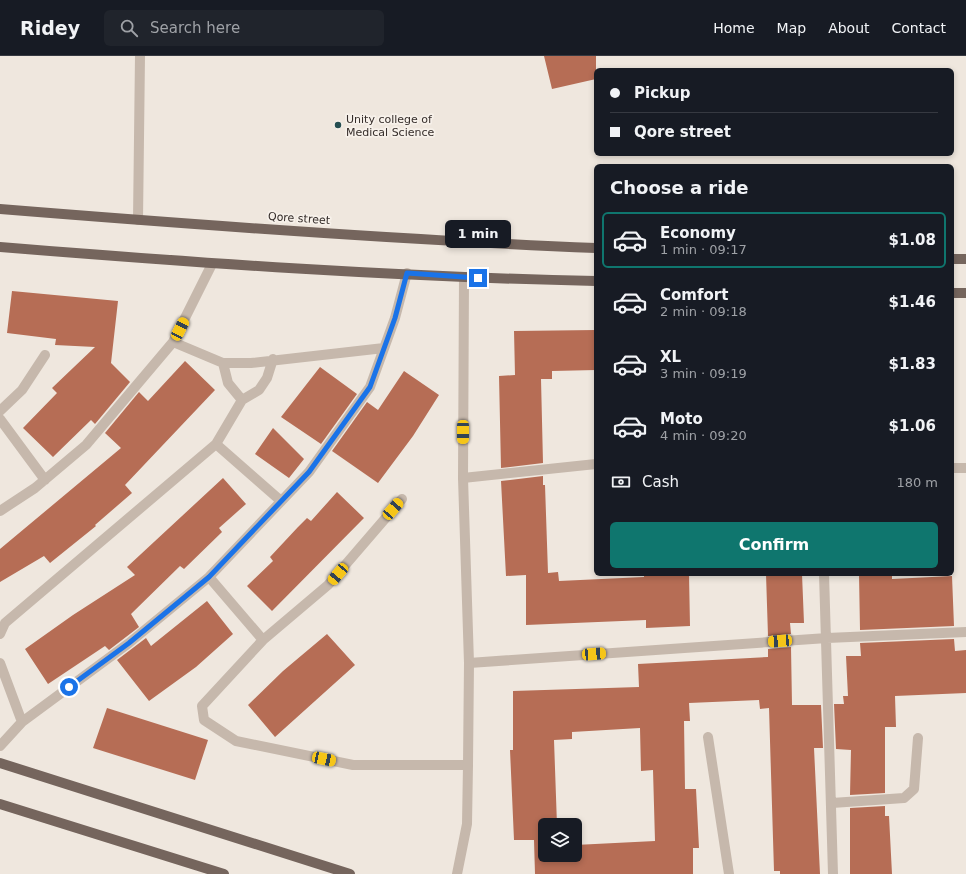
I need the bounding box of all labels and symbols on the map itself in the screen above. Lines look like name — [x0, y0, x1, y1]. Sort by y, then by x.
place label: Unity college of Medical Science — [346, 113, 435, 139]
marker: Unity college of Medical Science — [333, 120, 343, 130]
street label: Qore street — [268, 210, 331, 227]
callout: 1 min — [445, 220, 511, 248]
route end — [469, 269, 487, 287]
car — [169, 316, 191, 342]
car — [457, 420, 469, 444]
car — [381, 496, 405, 522]
car — [326, 561, 350, 587]
car — [768, 634, 792, 648]
car — [582, 647, 606, 661]
route start — [60, 678, 78, 696]
car — [311, 751, 337, 767]

